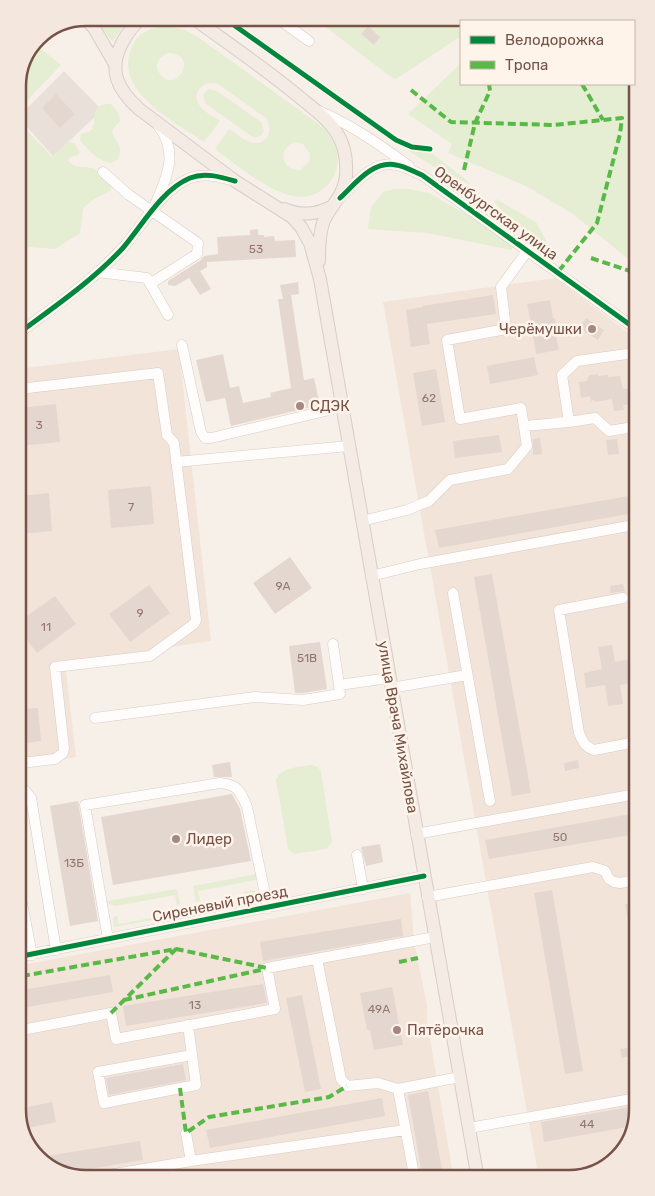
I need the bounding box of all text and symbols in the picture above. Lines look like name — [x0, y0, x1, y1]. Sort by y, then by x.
legend — [460, 20, 635, 85]
text: Велодорожка — [505, 31, 604, 49]
text: Тропа — [505, 56, 548, 74]
street label: Оренбургская улица — [431, 162, 561, 264]
house number: 53 — [249, 242, 263, 256]
place label: Черёмушки — [499, 320, 582, 338]
marker: Черёмушки — [586, 323, 598, 335]
house number: 62 — [422, 391, 436, 405]
place label: СДЭК — [310, 397, 350, 415]
marker: СДЭК — [294, 400, 306, 412]
house number: 3 — [35, 418, 43, 432]
house number: 7 — [128, 500, 134, 514]
house number: 9А — [275, 579, 291, 593]
house number: 9 — [136, 606, 144, 620]
house number: 11 — [41, 620, 51, 634]
street label: улица Врача Михайлова — [374, 639, 422, 815]
house number: 51В — [297, 651, 317, 665]
place label: Лидер — [186, 830, 232, 848]
house number: 50 — [553, 830, 567, 844]
marker: Лидер — [170, 833, 182, 845]
house number: 13Б — [64, 856, 84, 870]
street label: Сиреневый проезд — [151, 882, 289, 926]
house number: 13 — [189, 998, 201, 1012]
house number: 49А — [368, 1002, 390, 1016]
place label: Пятёрочка — [407, 1021, 484, 1039]
marker: Пятёрочка — [391, 1024, 403, 1036]
house number: 44 — [580, 1117, 595, 1131]

